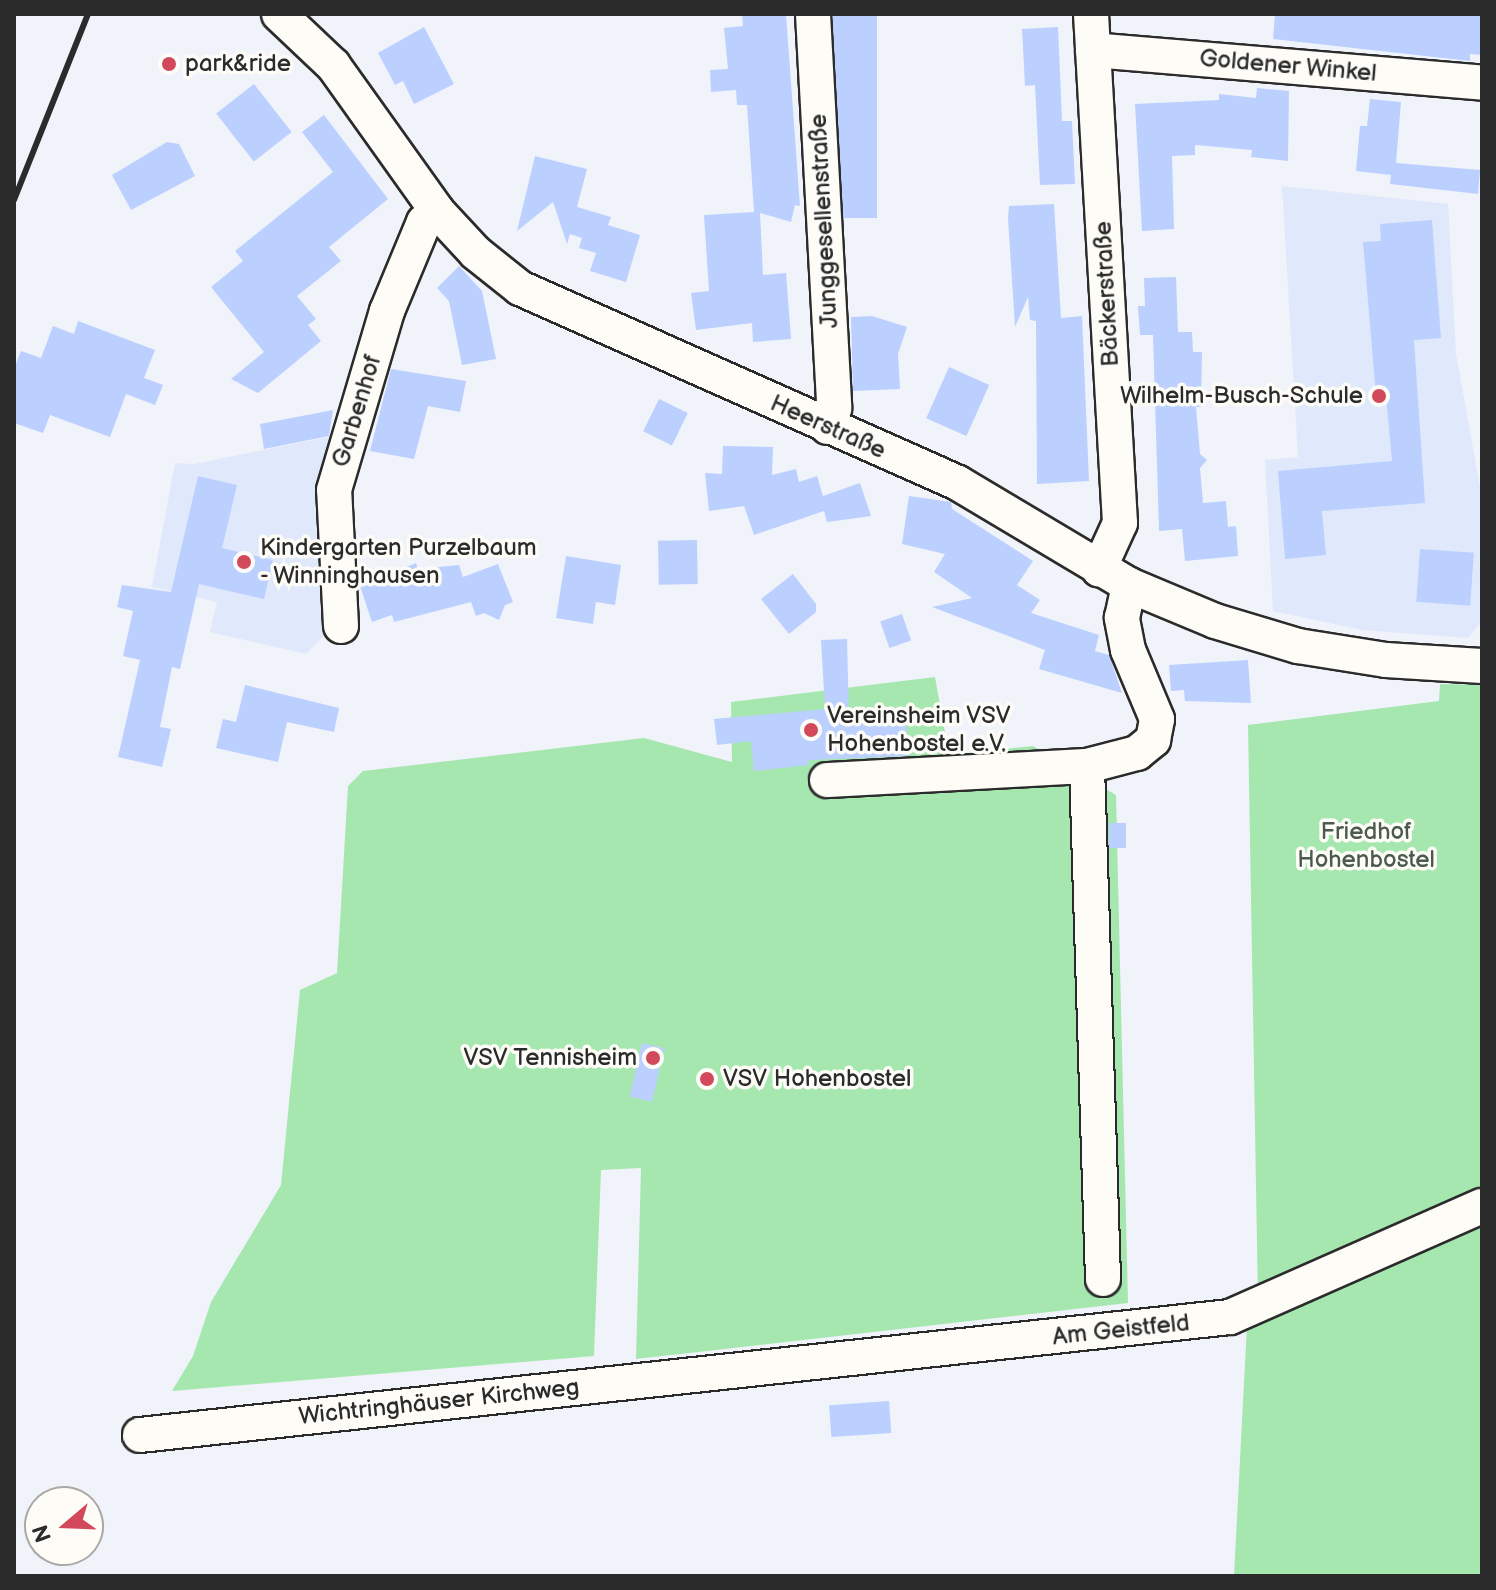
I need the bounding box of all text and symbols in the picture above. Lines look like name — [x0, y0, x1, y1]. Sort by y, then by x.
street label: Goldener Winkel — [1198, 44, 1378, 88]
place label: park&ride — [185, 50, 291, 78]
marker: park&ride — [160, 55, 178, 73]
street label: Junggesellenstraße — [804, 113, 844, 329]
street label: Bäckerstraße — [1089, 221, 1125, 367]
street label: Garbenhof — [326, 351, 388, 471]
place label: Wilhelm-Busch-Schule — [1120, 382, 1363, 410]
marker: Wilhelm-Busch-Schule — [1370, 387, 1388, 405]
street label: Heerstraße — [766, 389, 890, 465]
place label: Kindergarten Purzelbaum - Winninghausen — [260, 534, 537, 590]
marker: Kindergarten Purzelbaum - Winninghausen — [235, 553, 253, 571]
place label: Vereinsheim VSV Hohenbostel e.V. — [827, 702, 1011, 758]
marker: Vereinsheim VSV Hohenbostel e.V. — [802, 721, 820, 739]
park label: Friedhof Hohenbostel — [1297, 818, 1435, 874]
place label: VSV Tennisheim — [463, 1044, 637, 1072]
marker: VSV Tennisheim — [644, 1049, 662, 1067]
place label: VSV Hohenbostel — [723, 1065, 911, 1093]
marker: VSV Hohenbostel — [698, 1070, 716, 1088]
street label: Am Geistfeld — [1051, 1308, 1191, 1352]
street label: Wichtringhäuser Kirchweg — [297, 1373, 581, 1431]
north arrow — [24, 1486, 104, 1566]
text: N — [27, 1521, 58, 1546]

